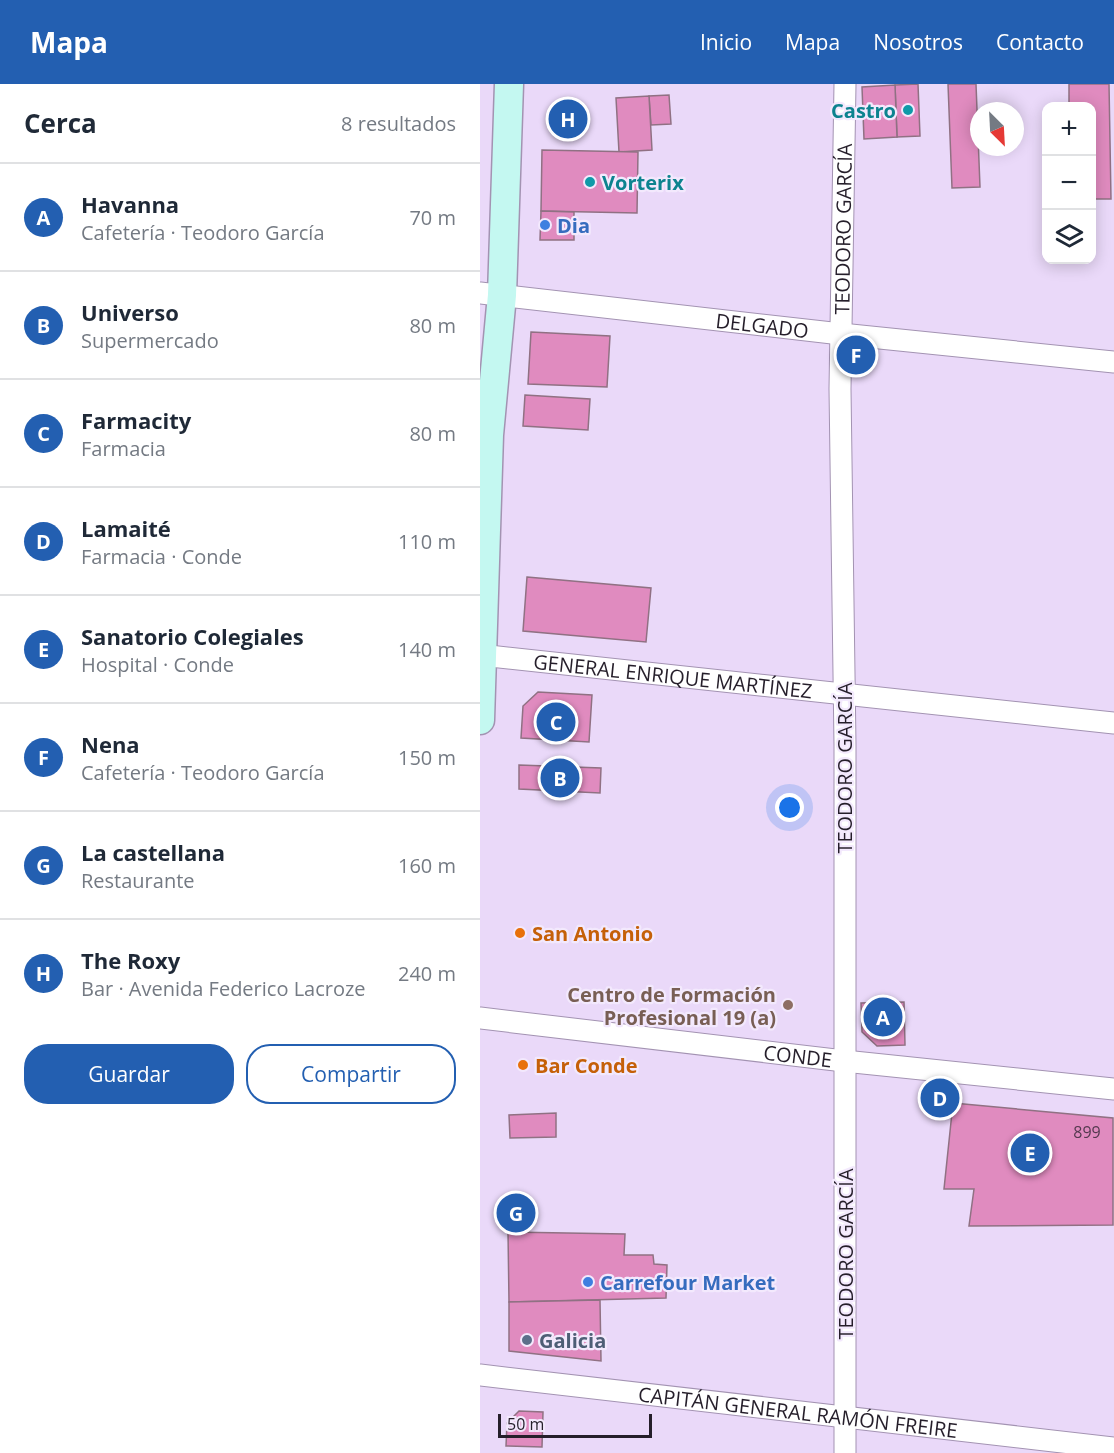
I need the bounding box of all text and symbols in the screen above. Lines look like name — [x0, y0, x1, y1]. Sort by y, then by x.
text: Mapa — [30, 23, 108, 61]
text: Inicio — [700, 28, 752, 56]
text: Mapa — [785, 28, 840, 56]
text: Nosotros — [873, 28, 963, 56]
text: Contacto — [996, 28, 1084, 56]
pin: H — [548, 96, 587, 141]
place label: Castro — [831, 97, 896, 124]
north arrow — [970, 102, 1024, 156]
map controls — [1042, 102, 1096, 264]
button: + — [1042, 102, 1096, 156]
marker: Castro — [901, 103, 915, 117]
text: Cerca — [24, 105, 97, 141]
text: 8 resultados — [341, 110, 456, 137]
street label: TEODORO GARCÍA — [828, 143, 858, 315]
button: − — [1042, 156, 1096, 210]
place label: Vorterix — [602, 169, 684, 196]
marker: Vorterix — [583, 175, 597, 189]
text: Havanna — [81, 189, 179, 219]
text: A — [37, 204, 50, 231]
text: 70 m — [409, 204, 456, 231]
button: layers — [1042, 210, 1096, 264]
place label: Dia — [557, 212, 590, 239]
marker: Dia — [538, 218, 552, 232]
text: Cafetería · Teodoro García — [81, 219, 325, 246]
text: Universo — [81, 297, 179, 327]
street label: DELGADO — [714, 306, 810, 344]
text: B — [37, 312, 50, 339]
text: 80 m — [409, 312, 456, 339]
text: Supermercado — [81, 327, 219, 354]
pin: F — [836, 332, 875, 378]
text: Farmacity — [81, 405, 191, 435]
text: C — [37, 420, 50, 447]
text: 80 m — [409, 420, 456, 447]
text: Farmacia — [81, 435, 166, 462]
text: Lamaité — [81, 513, 171, 543]
text: D — [36, 528, 51, 555]
text: 110 m — [398, 528, 456, 555]
text: Farmacia · Conde — [81, 543, 242, 570]
text: Sanatorio Colegiales — [81, 621, 304, 651]
text: E — [38, 636, 49, 663]
text: 140 m — [398, 636, 456, 663]
street label: GENERAL ENRIQUE MARTÍNEZ — [532, 647, 814, 704]
text: Hospital · Conde — [81, 651, 234, 678]
street label: TEODORO GARCÍA — [831, 682, 858, 854]
pin: C — [536, 700, 576, 744]
text: Nena — [81, 729, 140, 759]
text: F — [38, 744, 49, 771]
text: 150 m — [398, 744, 456, 771]
pin: B — [540, 756, 580, 800]
text: Cafetería · Teodoro García — [81, 759, 325, 786]
your location — [775, 793, 804, 822]
text: La castellana — [81, 837, 225, 867]
text: G — [36, 852, 51, 879]
text: 160 m — [398, 852, 456, 879]
text: Restaurante — [81, 867, 195, 894]
place label: San Antonio — [532, 920, 653, 947]
marker: San Antonio — [513, 926, 527, 940]
text: The Roxy — [81, 945, 180, 975]
text: H — [36, 960, 51, 987]
text: 240 m — [398, 960, 456, 987]
text: Bar · Avenida Federico Lacroze — [81, 975, 366, 1002]
place label: Centro de Formación Profesional 19 (a) — [567, 981, 776, 1031]
pin: A — [864, 994, 902, 1040]
marker: Centro de Formación Profesional 19 (a) — [781, 998, 795, 1012]
street label: CONDE — [762, 1038, 834, 1073]
button: Guardar — [24, 1044, 234, 1104]
button: Compartir — [246, 1044, 456, 1104]
place label: Bar Conde — [535, 1052, 638, 1079]
marker: Bar Conde — [516, 1058, 530, 1072]
pin: D — [920, 1076, 960, 1120]
house number: 899 — [1073, 1121, 1101, 1143]
pin: E — [1010, 1130, 1050, 1176]
street label: TEODORO GARCÍA — [832, 1168, 859, 1340]
pin: G — [496, 1190, 536, 1236]
place label: Carrefour Market — [600, 1269, 776, 1296]
marker: Carrefour Market — [581, 1275, 595, 1289]
place label: Galicia — [539, 1327, 606, 1354]
marker: Galicia — [520, 1333, 534, 1347]
street label: CAPITÁN GENERAL RAMÓN FREIRE — [637, 1380, 959, 1443]
scale bar — [498, 1411, 652, 1438]
text: 50 m — [507, 1413, 544, 1435]

